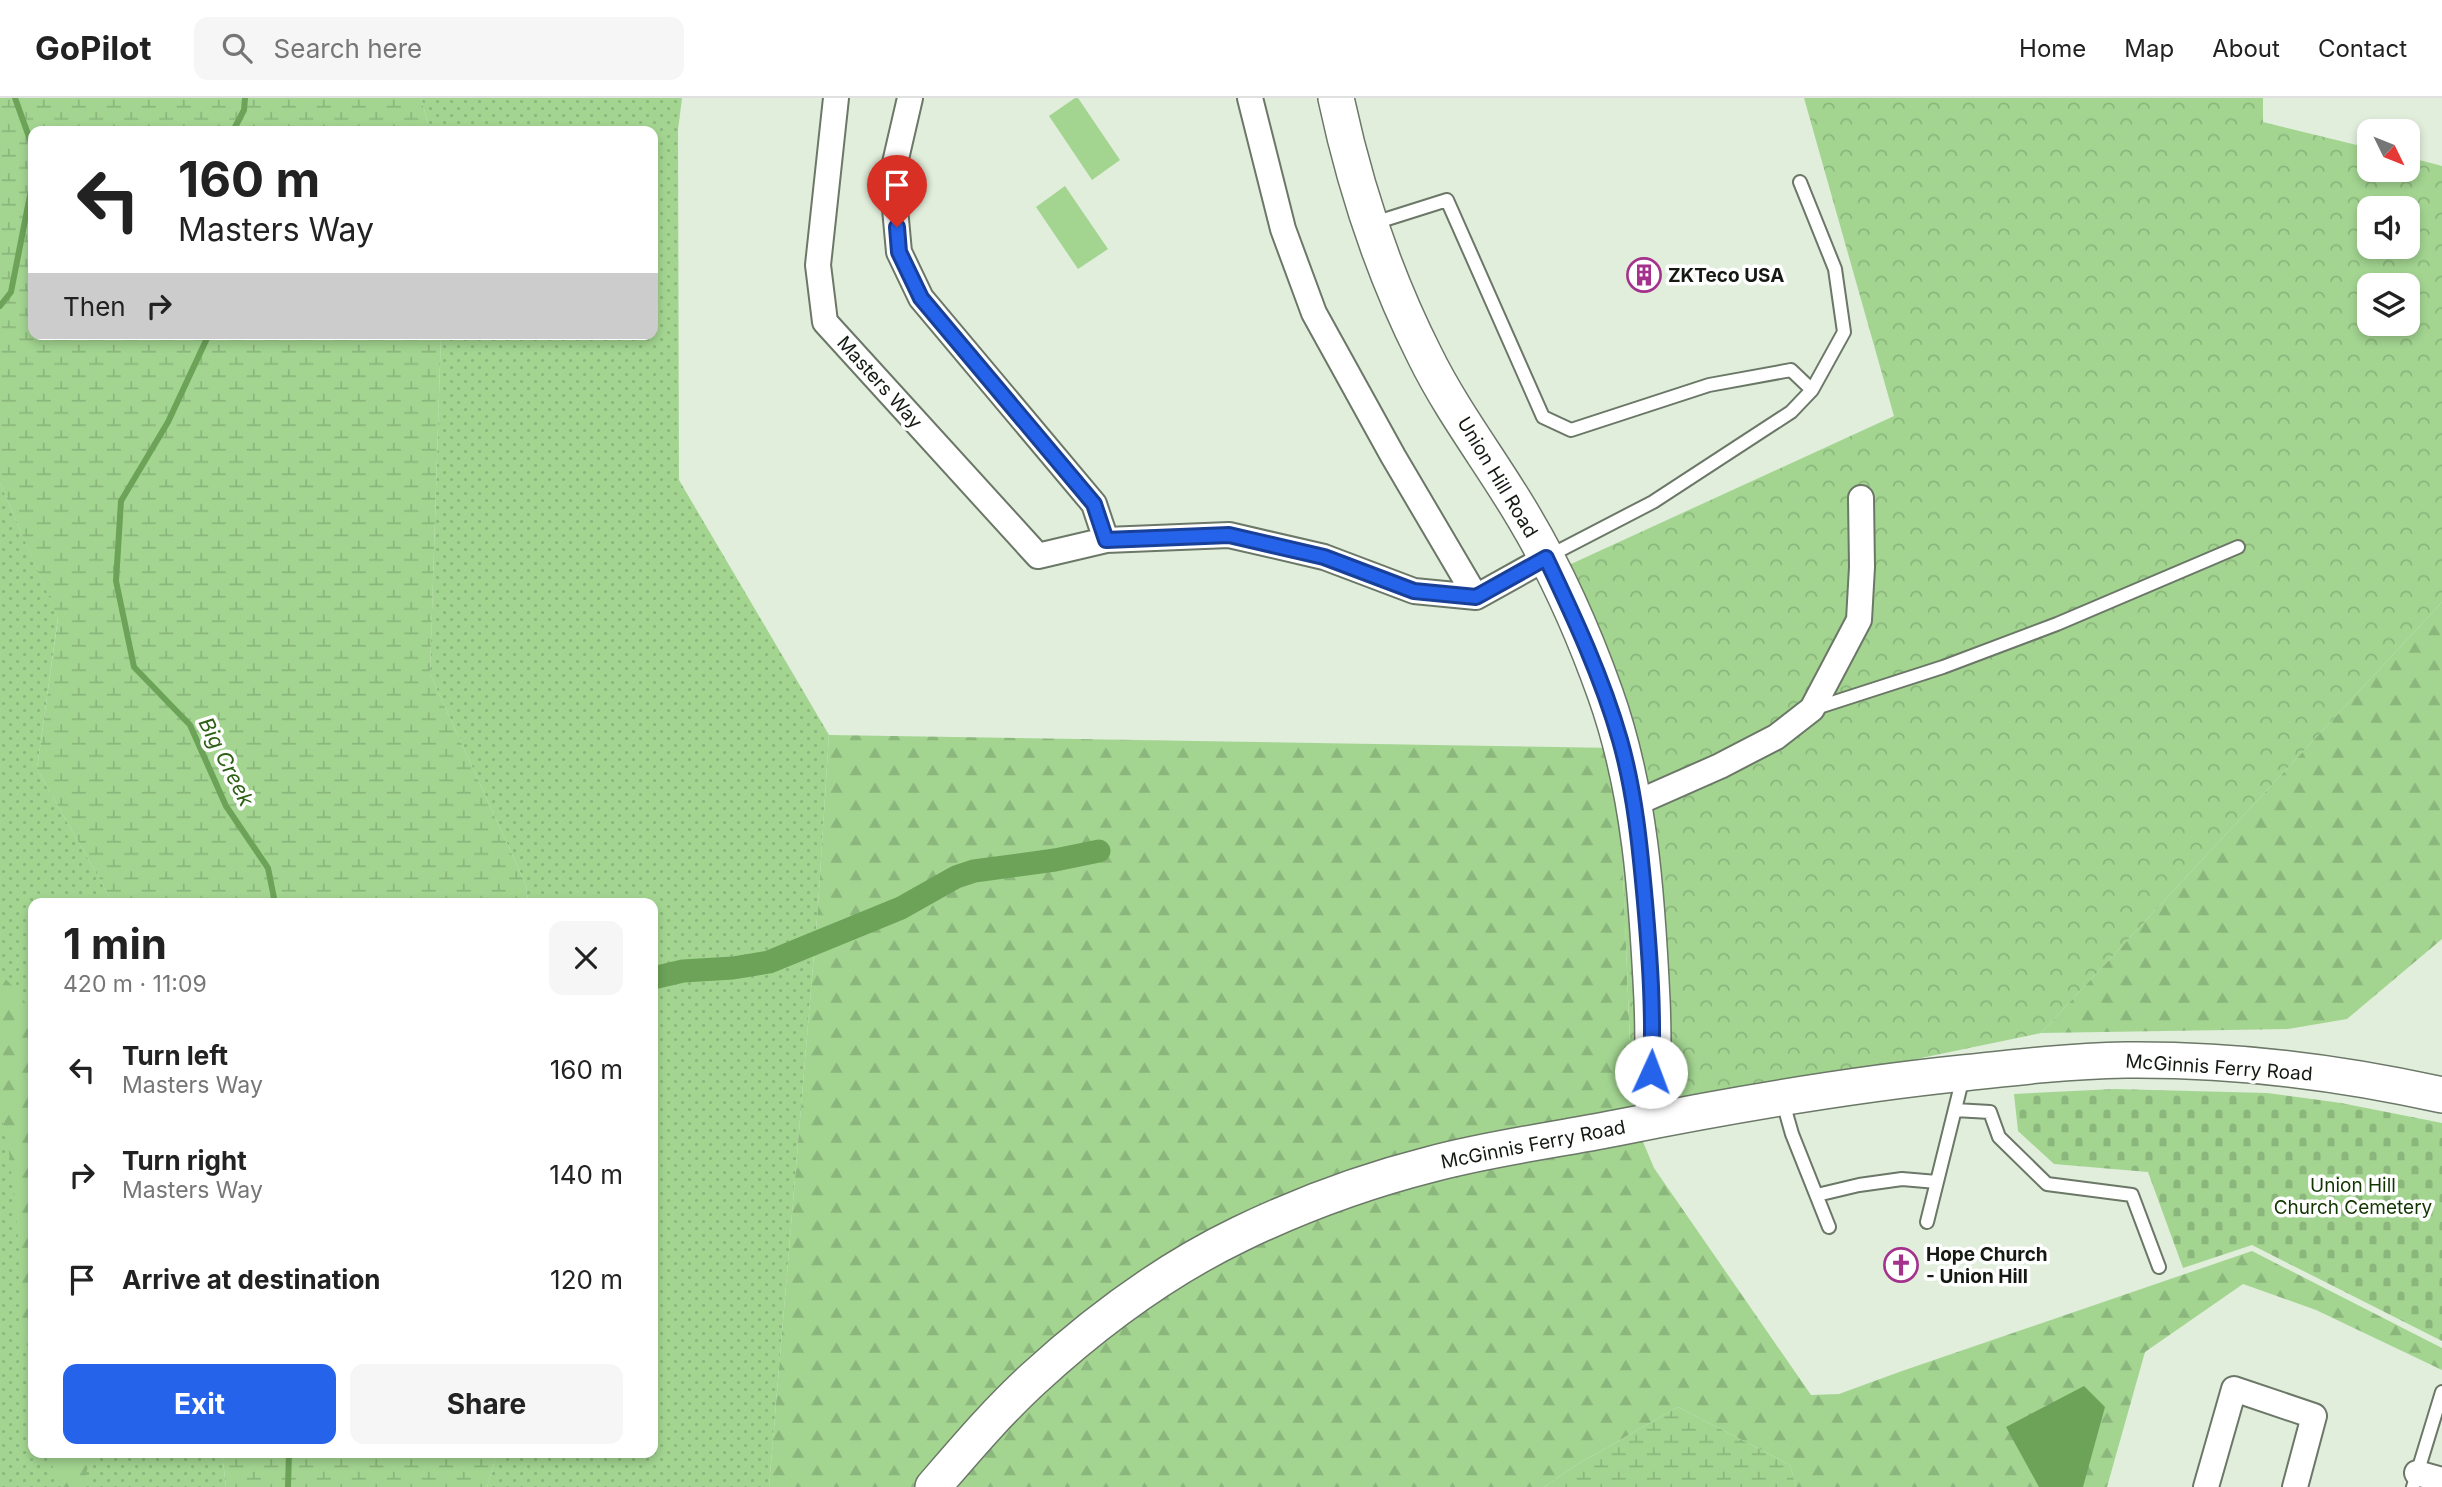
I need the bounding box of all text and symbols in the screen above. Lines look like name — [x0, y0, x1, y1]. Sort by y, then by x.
search box — [194, 17, 684, 80]
text: GoPilot — [35, 28, 152, 68]
icon: search — [218, 29, 256, 67]
text: Search here — [274, 33, 422, 64]
text: Home — [2019, 34, 2086, 63]
text: Map — [2124, 34, 2174, 63]
text: About — [2212, 34, 2280, 63]
text: Contact — [2318, 34, 2407, 63]
north arrow — [2357, 119, 2420, 182]
map controls — [2357, 119, 2420, 336]
text: 160 m — [178, 150, 320, 209]
icon: left — [63, 154, 154, 245]
pin — [867, 155, 927, 227]
icon: arrive — [878, 166, 916, 204]
button: sound — [2357, 196, 2420, 259]
text: Masters Way — [178, 210, 374, 249]
building icon: ZKTeco USA — [1625, 256, 1663, 294]
place label: ZKTeco USA — [1668, 264, 1784, 287]
button: layers — [2357, 273, 2420, 336]
icon: right — [140, 287, 178, 325]
text: Then — [63, 291, 126, 322]
street label: Masters Way — [832, 331, 927, 433]
street label: Union Hill Road — [1452, 413, 1543, 542]
water label: Big Creek — [193, 713, 260, 811]
text: 1 min — [63, 918, 167, 969]
button: close — [549, 921, 623, 995]
text: 420 m · 11:09 — [63, 970, 207, 998]
position arrow — [1614, 1035, 1688, 1109]
text: Turn left — [122, 1040, 228, 1071]
street label: McGinnis Ferry Road — [2125, 1049, 2313, 1086]
icon: left — [63, 1051, 101, 1089]
text: 160 m — [550, 1054, 623, 1085]
text: Masters Way — [122, 1071, 263, 1099]
street label: McGinnis Ferry Road — [1439, 1115, 1627, 1174]
text: Turn right — [122, 1145, 247, 1176]
icon: right — [63, 1156, 101, 1194]
text: 140 m — [549, 1159, 623, 1190]
park label: Union Hill Church Cemetery — [2274, 1174, 2433, 1219]
text: Masters Way — [122, 1176, 263, 1204]
place label: Hope Church - Union Hill — [1926, 1243, 2048, 1288]
church icon: Hope Church - Union Hill — [1882, 1246, 1920, 1284]
icon: arrive — [63, 1261, 101, 1299]
text: Arrive at destination — [122, 1264, 381, 1295]
text: 120 m — [550, 1264, 623, 1295]
button: Exit — [63, 1364, 336, 1444]
button: Share — [350, 1364, 623, 1444]

